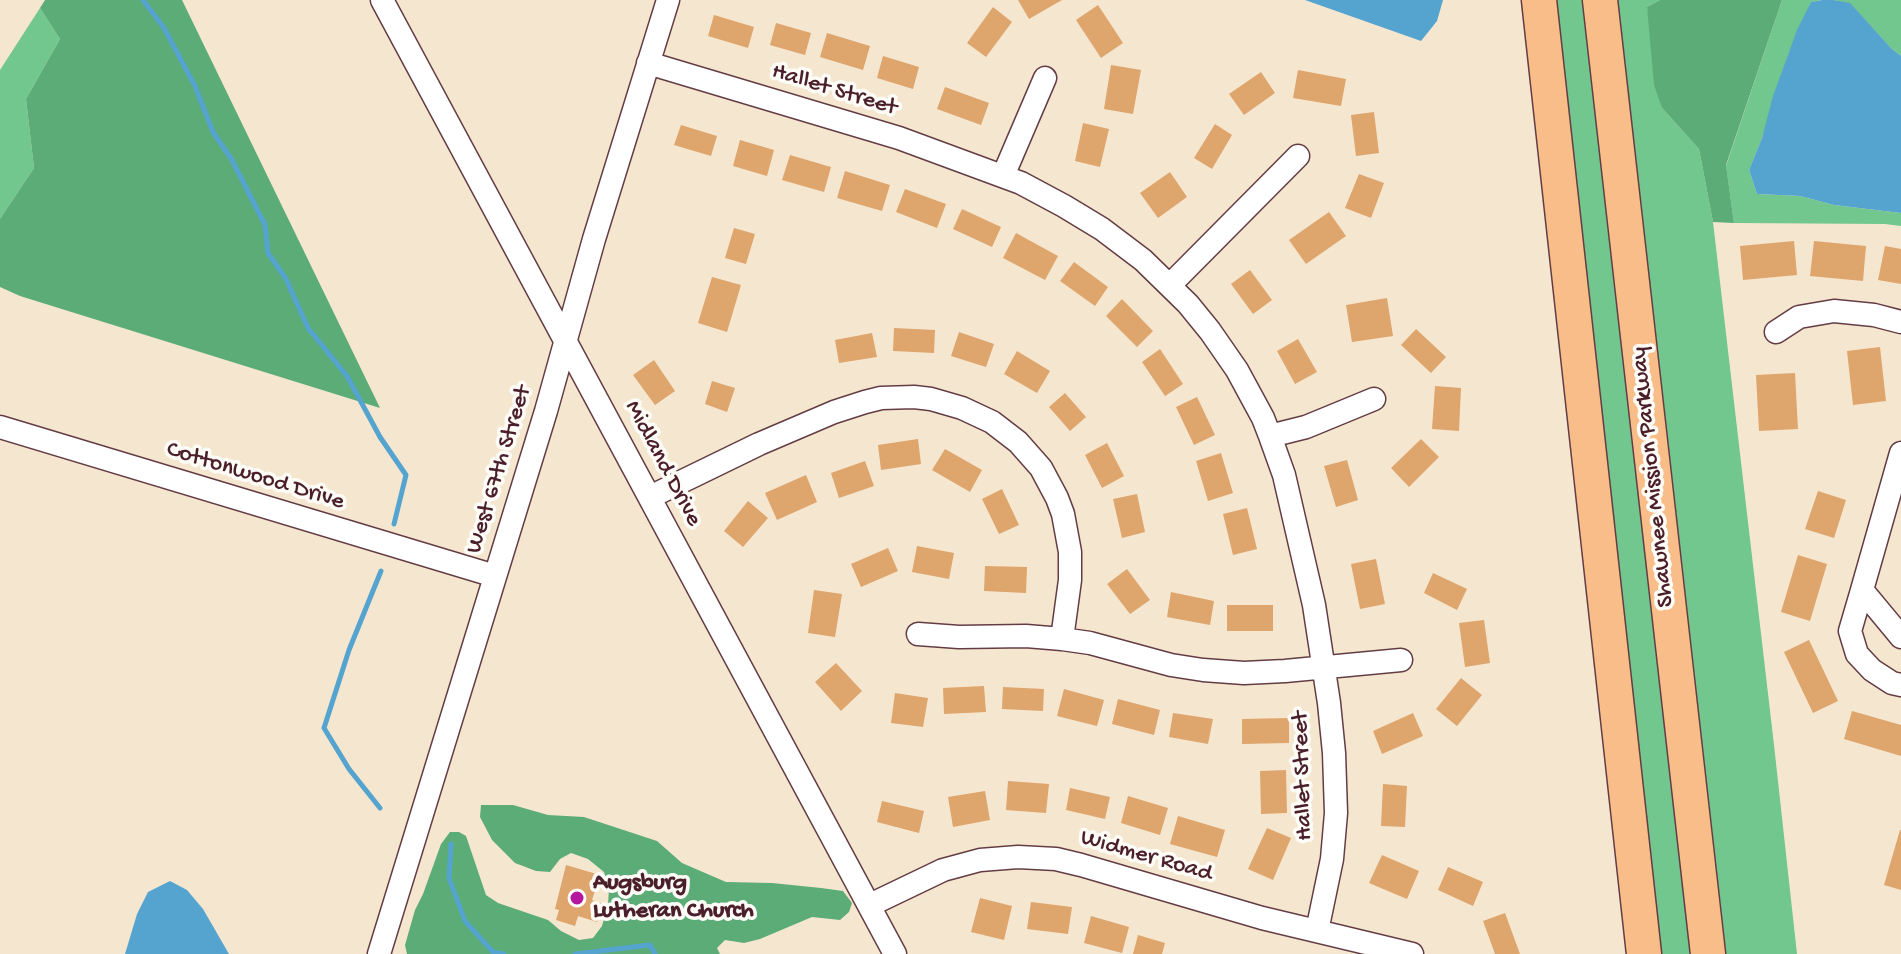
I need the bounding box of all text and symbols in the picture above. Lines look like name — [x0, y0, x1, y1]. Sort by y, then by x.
street label: Hallet Street — [768, 58, 900, 124]
street label: Shawnee Mission Parkway — [1626, 345, 1682, 609]
street label: West 67th Street — [461, 383, 539, 557]
street label: Midland Drive — [617, 396, 707, 532]
street label: Cottonwood Drive — [163, 436, 347, 518]
street label: Hallet Street — [1287, 711, 1321, 841]
street label: Widmer Road — [1077, 824, 1215, 890]
place label: Augsburg Lutheran Church — [593, 870, 754, 926]
marker: Augsburg Lutheran Church — [568, 889, 586, 907]

